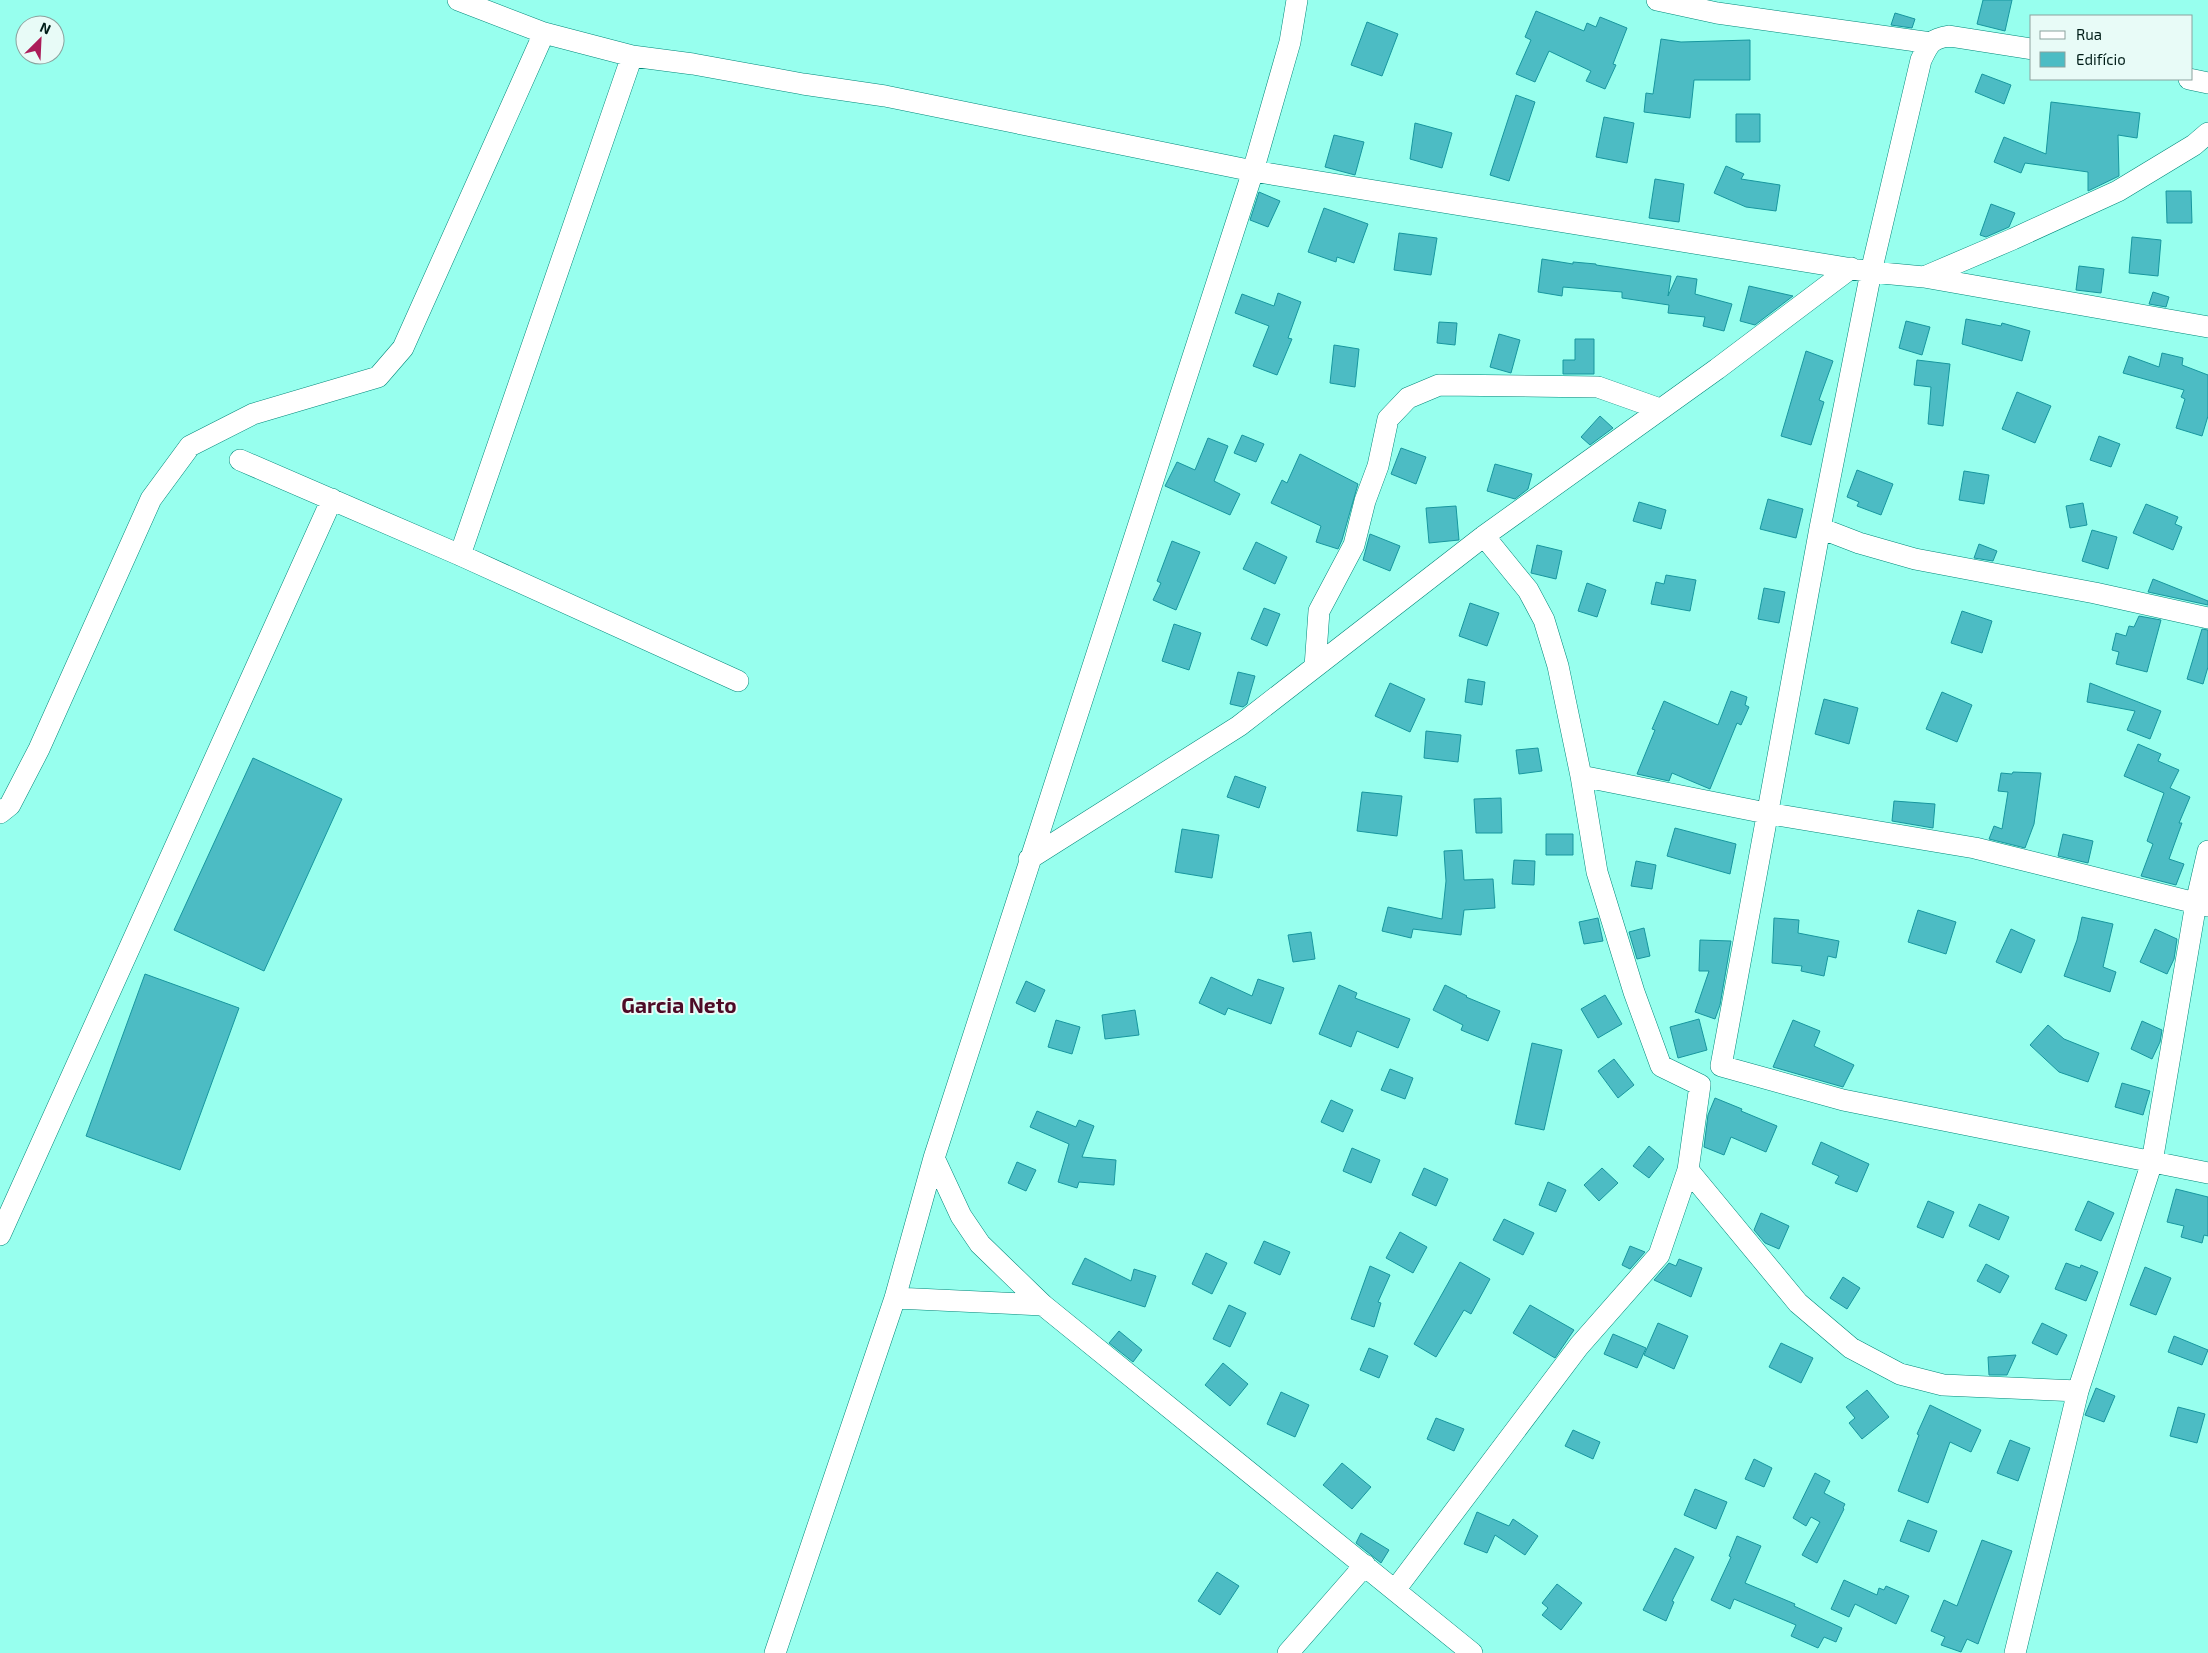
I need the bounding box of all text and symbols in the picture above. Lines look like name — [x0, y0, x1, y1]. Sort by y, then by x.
north arrow — [15, 15, 65, 65]
legend — [2030, 15, 2193, 80]
text: N — [37, 18, 54, 37]
text: Rua — [2076, 25, 2102, 43]
text: Edifício — [2076, 50, 2126, 68]
district label: Garcia Neto — [621, 992, 737, 1017]

